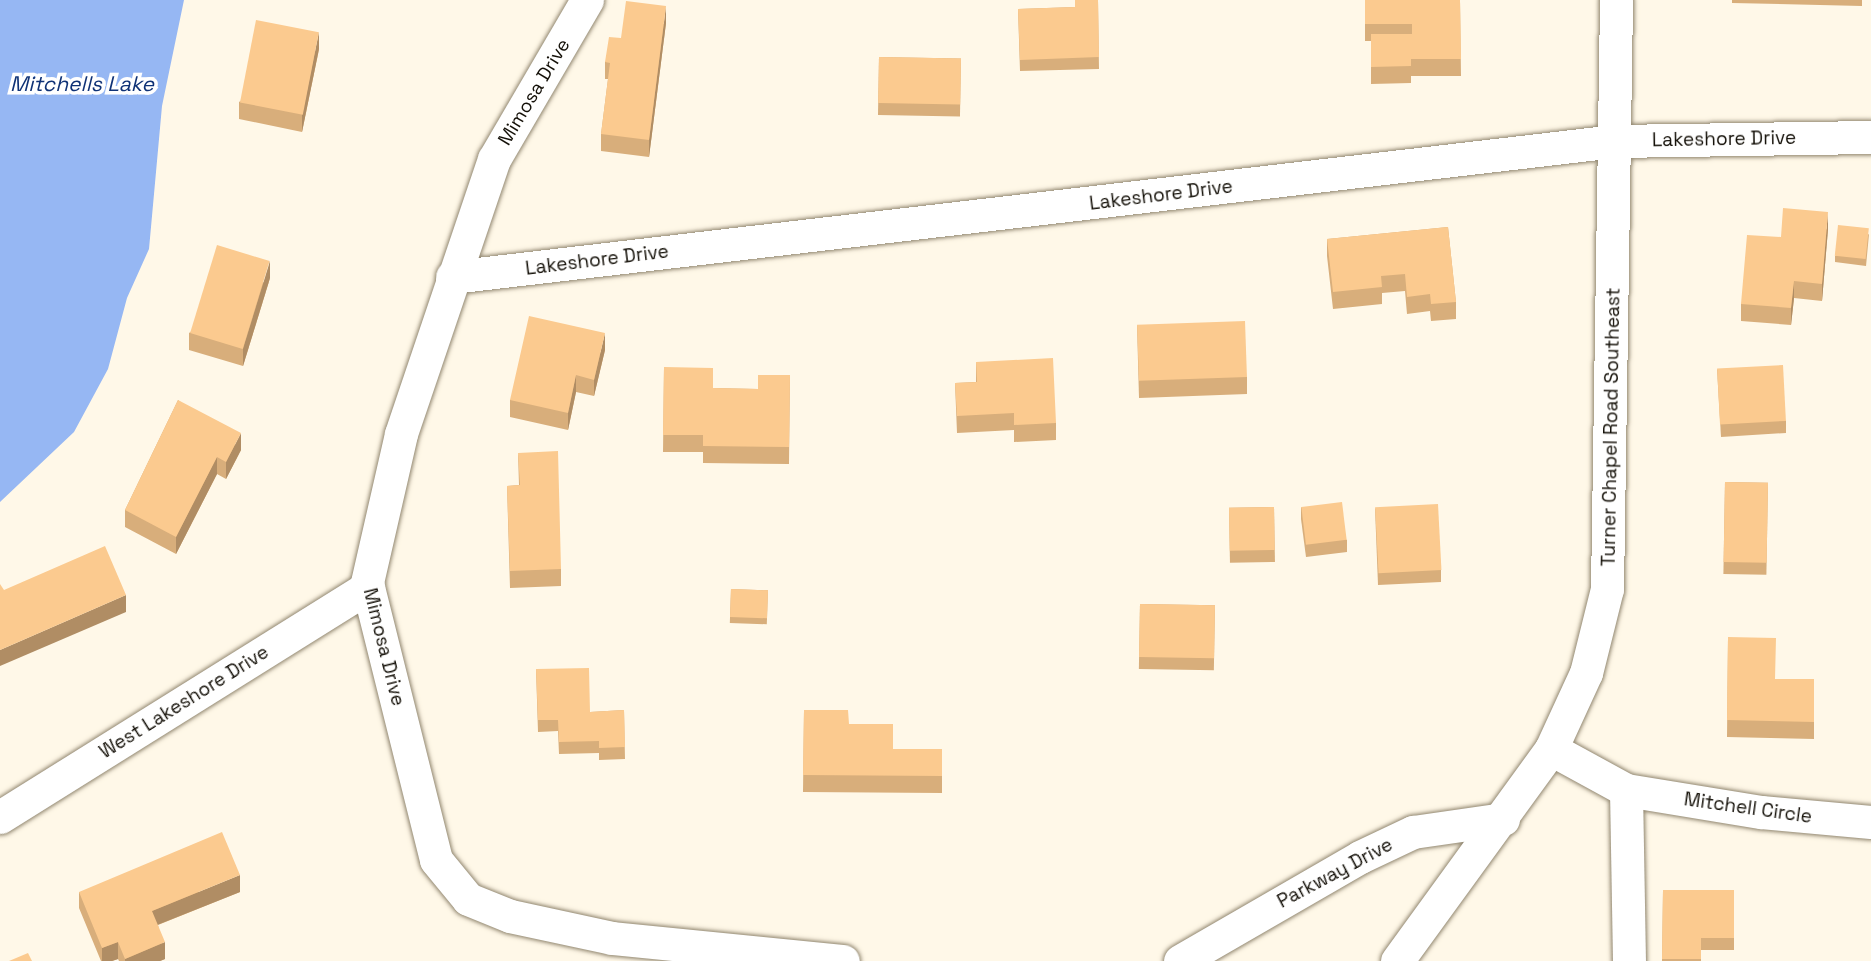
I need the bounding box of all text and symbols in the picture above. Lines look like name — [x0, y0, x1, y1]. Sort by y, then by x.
street label: Mimosa Drive — [493, 35, 575, 149]
water label: Mitchells Lake — [10, 71, 154, 97]
street label: Lakeshore Drive — [1652, 126, 1796, 152]
street label: Lakeshore Drive — [1088, 175, 1234, 215]
street label: Lakeshore Drive — [524, 240, 670, 280]
street label: Turner Chapel Road Southeast — [1597, 287, 1625, 567]
street label: Mimosa Drive — [358, 586, 410, 708]
street label: West Lakeshore Drive — [95, 641, 273, 763]
street label: Mitchell Circle — [1683, 788, 1813, 828]
street label: Parkway Drive — [1273, 833, 1397, 913]

